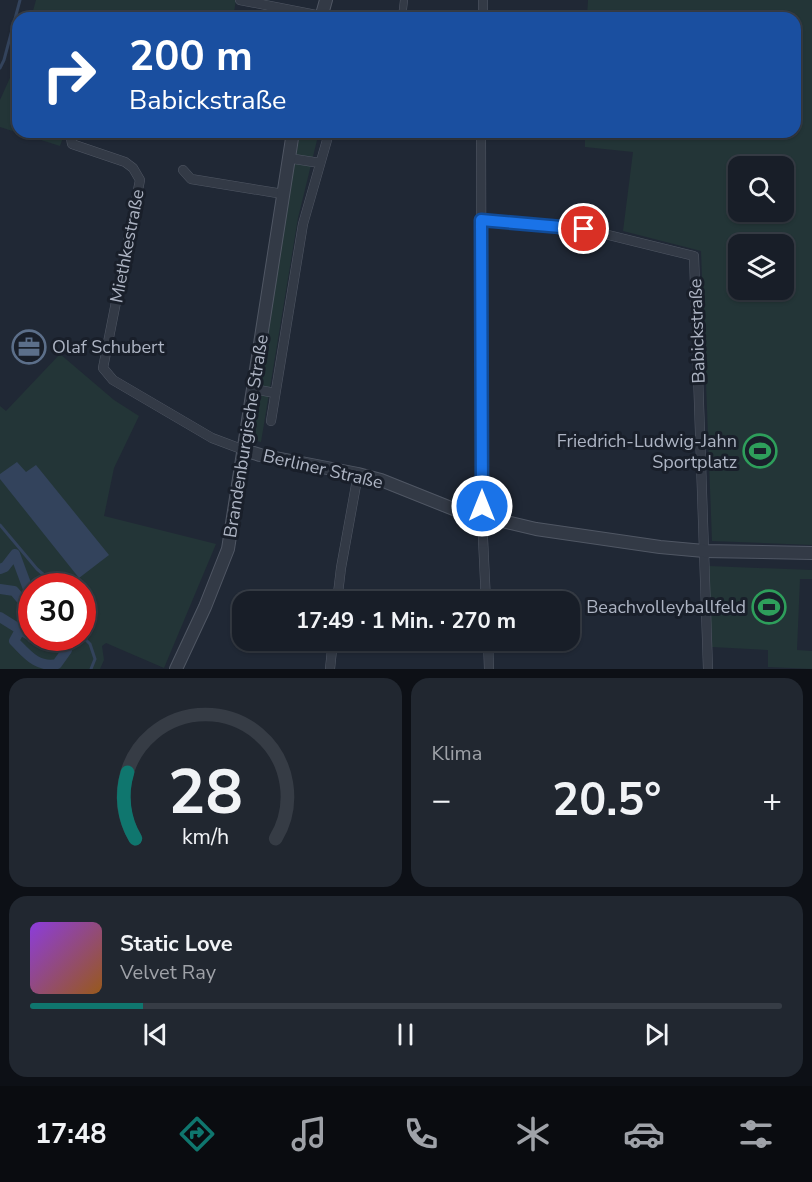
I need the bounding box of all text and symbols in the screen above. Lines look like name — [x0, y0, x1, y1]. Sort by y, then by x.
text: 200 m — [129, 28, 253, 85]
icon: right — [30, 36, 108, 114]
text: Babickstraße — [129, 82, 286, 119]
map controls — [728, 156, 794, 300]
button: search — [728, 156, 794, 222]
street label: Miethkestraße — [104, 187, 150, 305]
pin — [558, 203, 609, 254]
icon: arrive — [567, 212, 600, 245]
button: layers — [728, 234, 794, 300]
street label: Babickstraße — [683, 278, 711, 384]
office icon: Olaf Schubert — [11, 329, 47, 365]
street label: Brandenburgische Straße — [218, 333, 274, 539]
place label: Olaf Schubert — [52, 335, 165, 359]
place label: Friedrich-Ludwig-Jahn Sportplatz — [557, 429, 737, 474]
sports icon: Friedrich-Ludwig-Jahn Sportplatz — [742, 433, 778, 469]
street label: Berliner Straße — [261, 444, 385, 494]
position arrow — [450, 474, 514, 538]
speed limit sign: 30 — [18, 573, 96, 651]
sports icon: Beachvolleyballfeld — [751, 589, 787, 625]
place label: Beachvolleyballfeld — [586, 595, 746, 619]
text: 17:49 · 1 Min. · 270 m — [296, 606, 516, 636]
text: Klima — [432, 740, 482, 767]
text: 28 — [168, 750, 243, 835]
text: 20.5° — [552, 770, 661, 831]
text: − — [432, 778, 451, 823]
text: + — [762, 778, 782, 823]
text: km/h — [182, 823, 229, 853]
text: Static Love — [120, 929, 233, 959]
text: Velvet Ray — [120, 959, 216, 986]
icon: previous — [139, 1018, 172, 1051]
icon: pause — [389, 1018, 422, 1051]
icon: next — [640, 1018, 673, 1051]
icon: directions — [176, 1113, 218, 1155]
icon: music — [288, 1113, 330, 1155]
icon: phone — [400, 1113, 442, 1155]
icon: climate — [512, 1113, 554, 1155]
icon: car — [623, 1113, 665, 1155]
icon: filters — [735, 1113, 777, 1155]
text: 17:48 — [35, 1116, 106, 1153]

